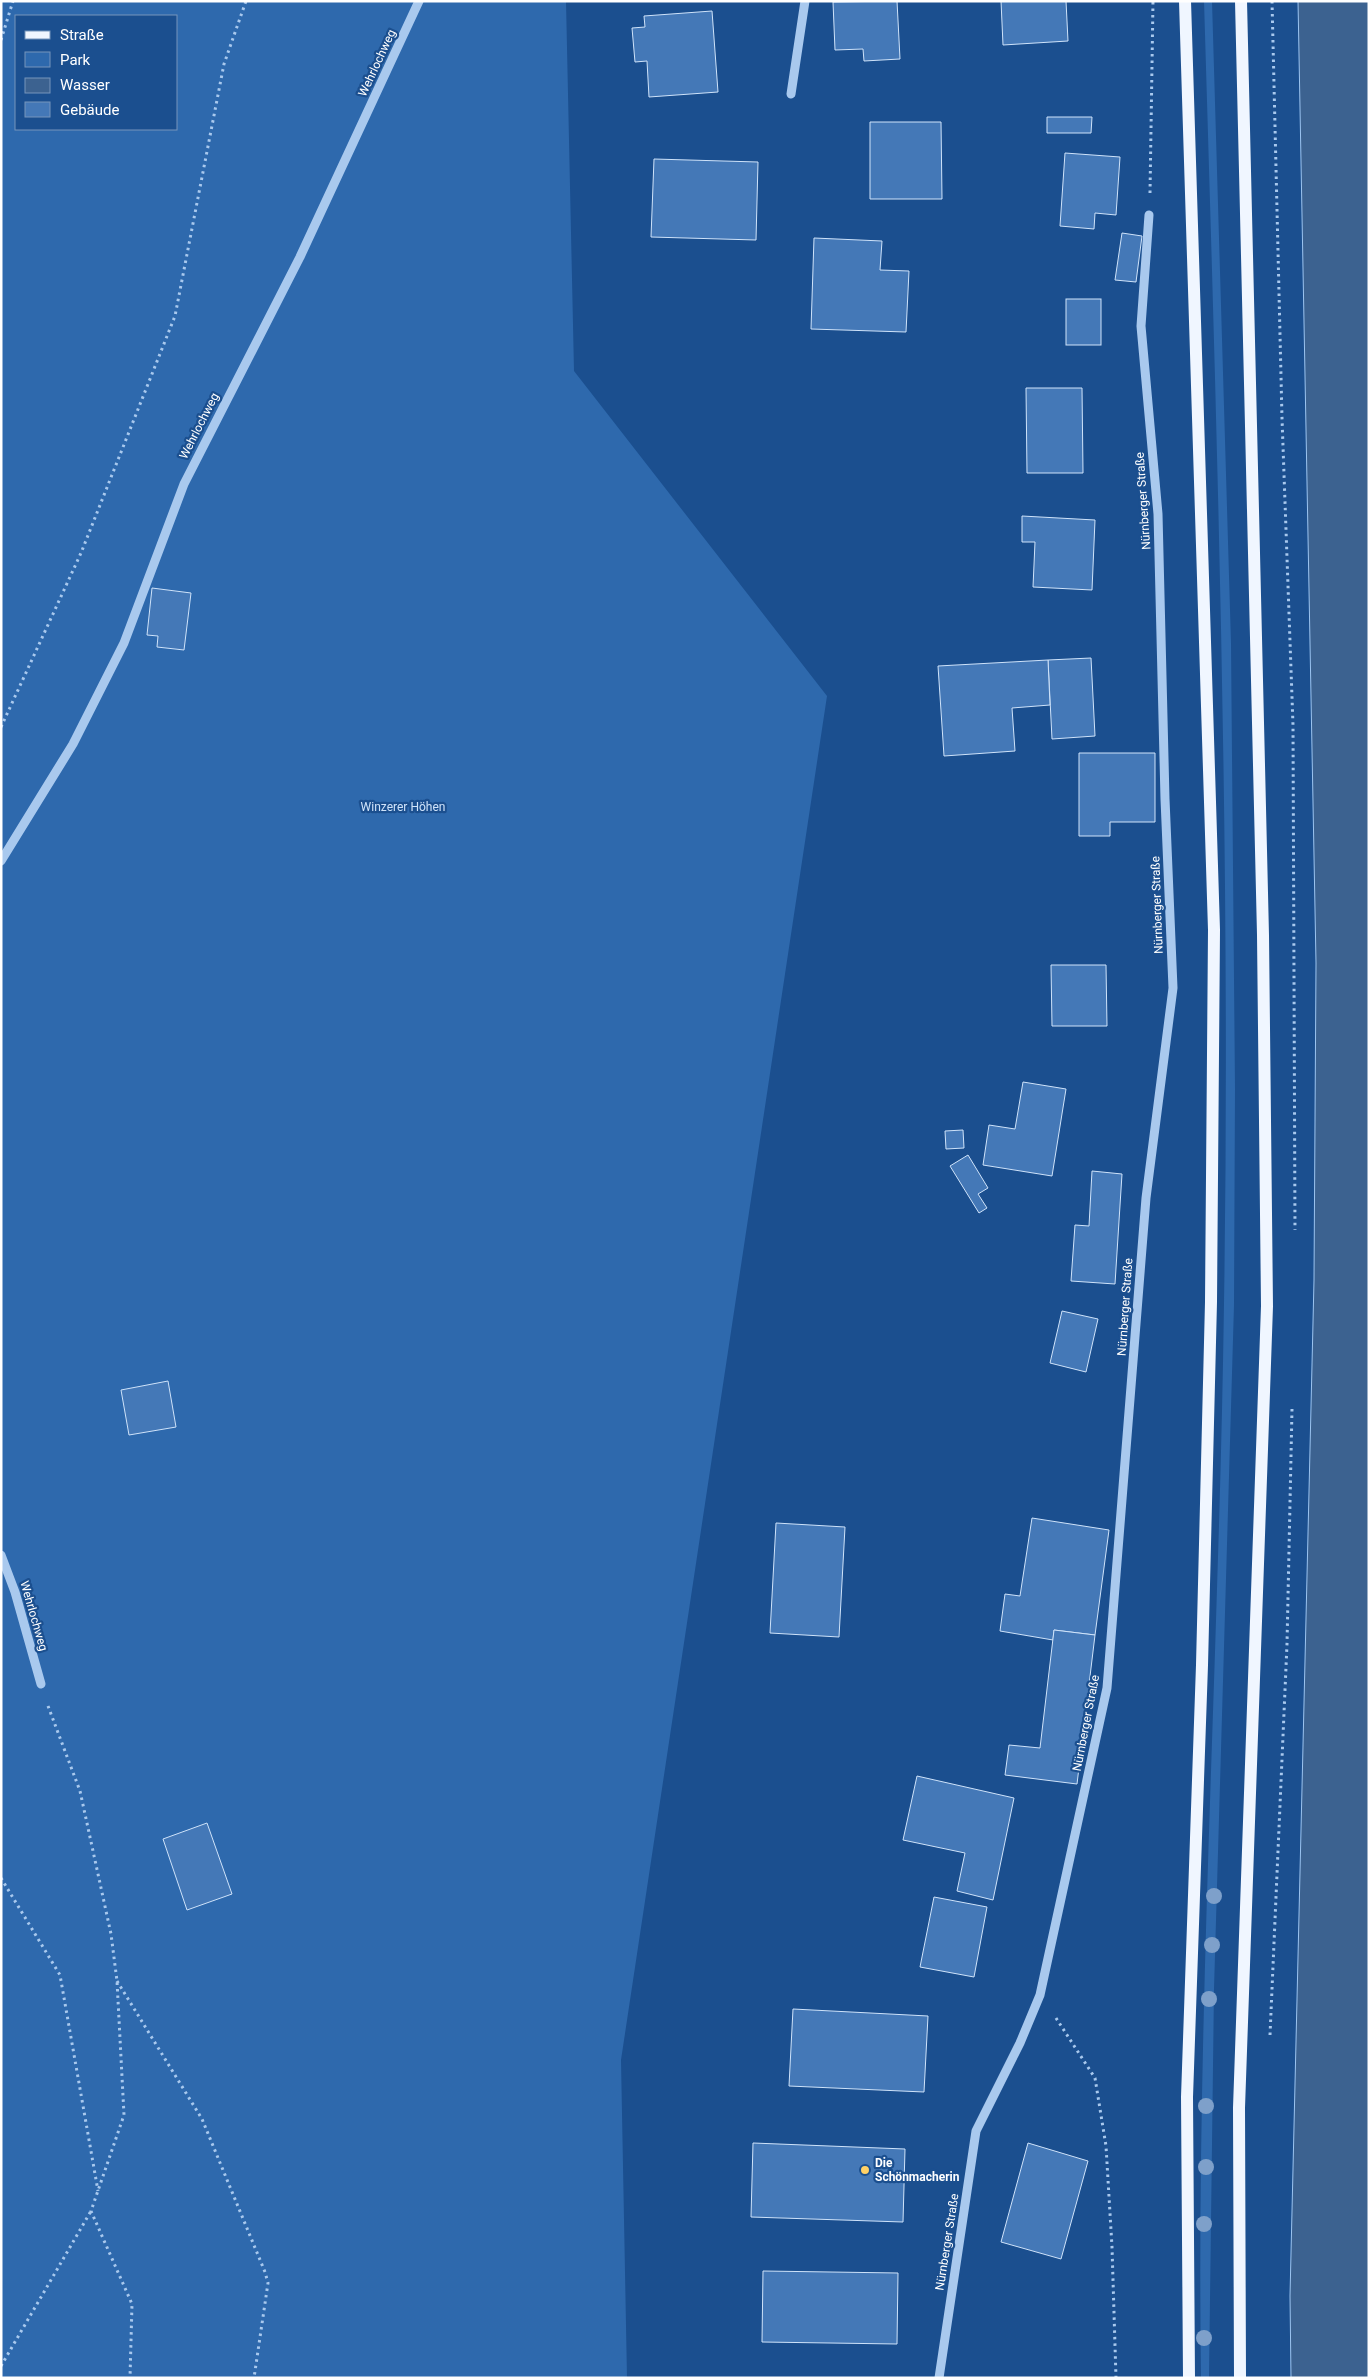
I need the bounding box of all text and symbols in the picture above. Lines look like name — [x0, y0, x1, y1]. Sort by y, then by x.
legend — [15, 15, 178, 130]
text: Straße — [60, 26, 104, 44]
street label: Wehrlochweg — [355, 27, 399, 99]
text: Park — [60, 51, 91, 69]
text: Wasser — [60, 76, 110, 94]
text: Gebäude — [60, 101, 119, 119]
street label: Wehrlochweg — [176, 391, 222, 461]
street label: Nürnberger Straße — [1133, 452, 1153, 550]
park label: Winzerer Höhen — [361, 800, 445, 814]
street label: Nürnberger Straße — [1148, 856, 1166, 954]
street label: Nürnberger Straße — [1115, 1258, 1135, 1356]
street label: Wehrlochweg — [17, 1579, 51, 1653]
street label: Nürnberger Straße — [1070, 1674, 1102, 1772]
place label: Die Schönmacherin — [875, 2156, 960, 2184]
marker: Die Schönmacherin — [859, 2164, 871, 2176]
street label: Nürnberger Straße — [932, 2193, 962, 2291]

